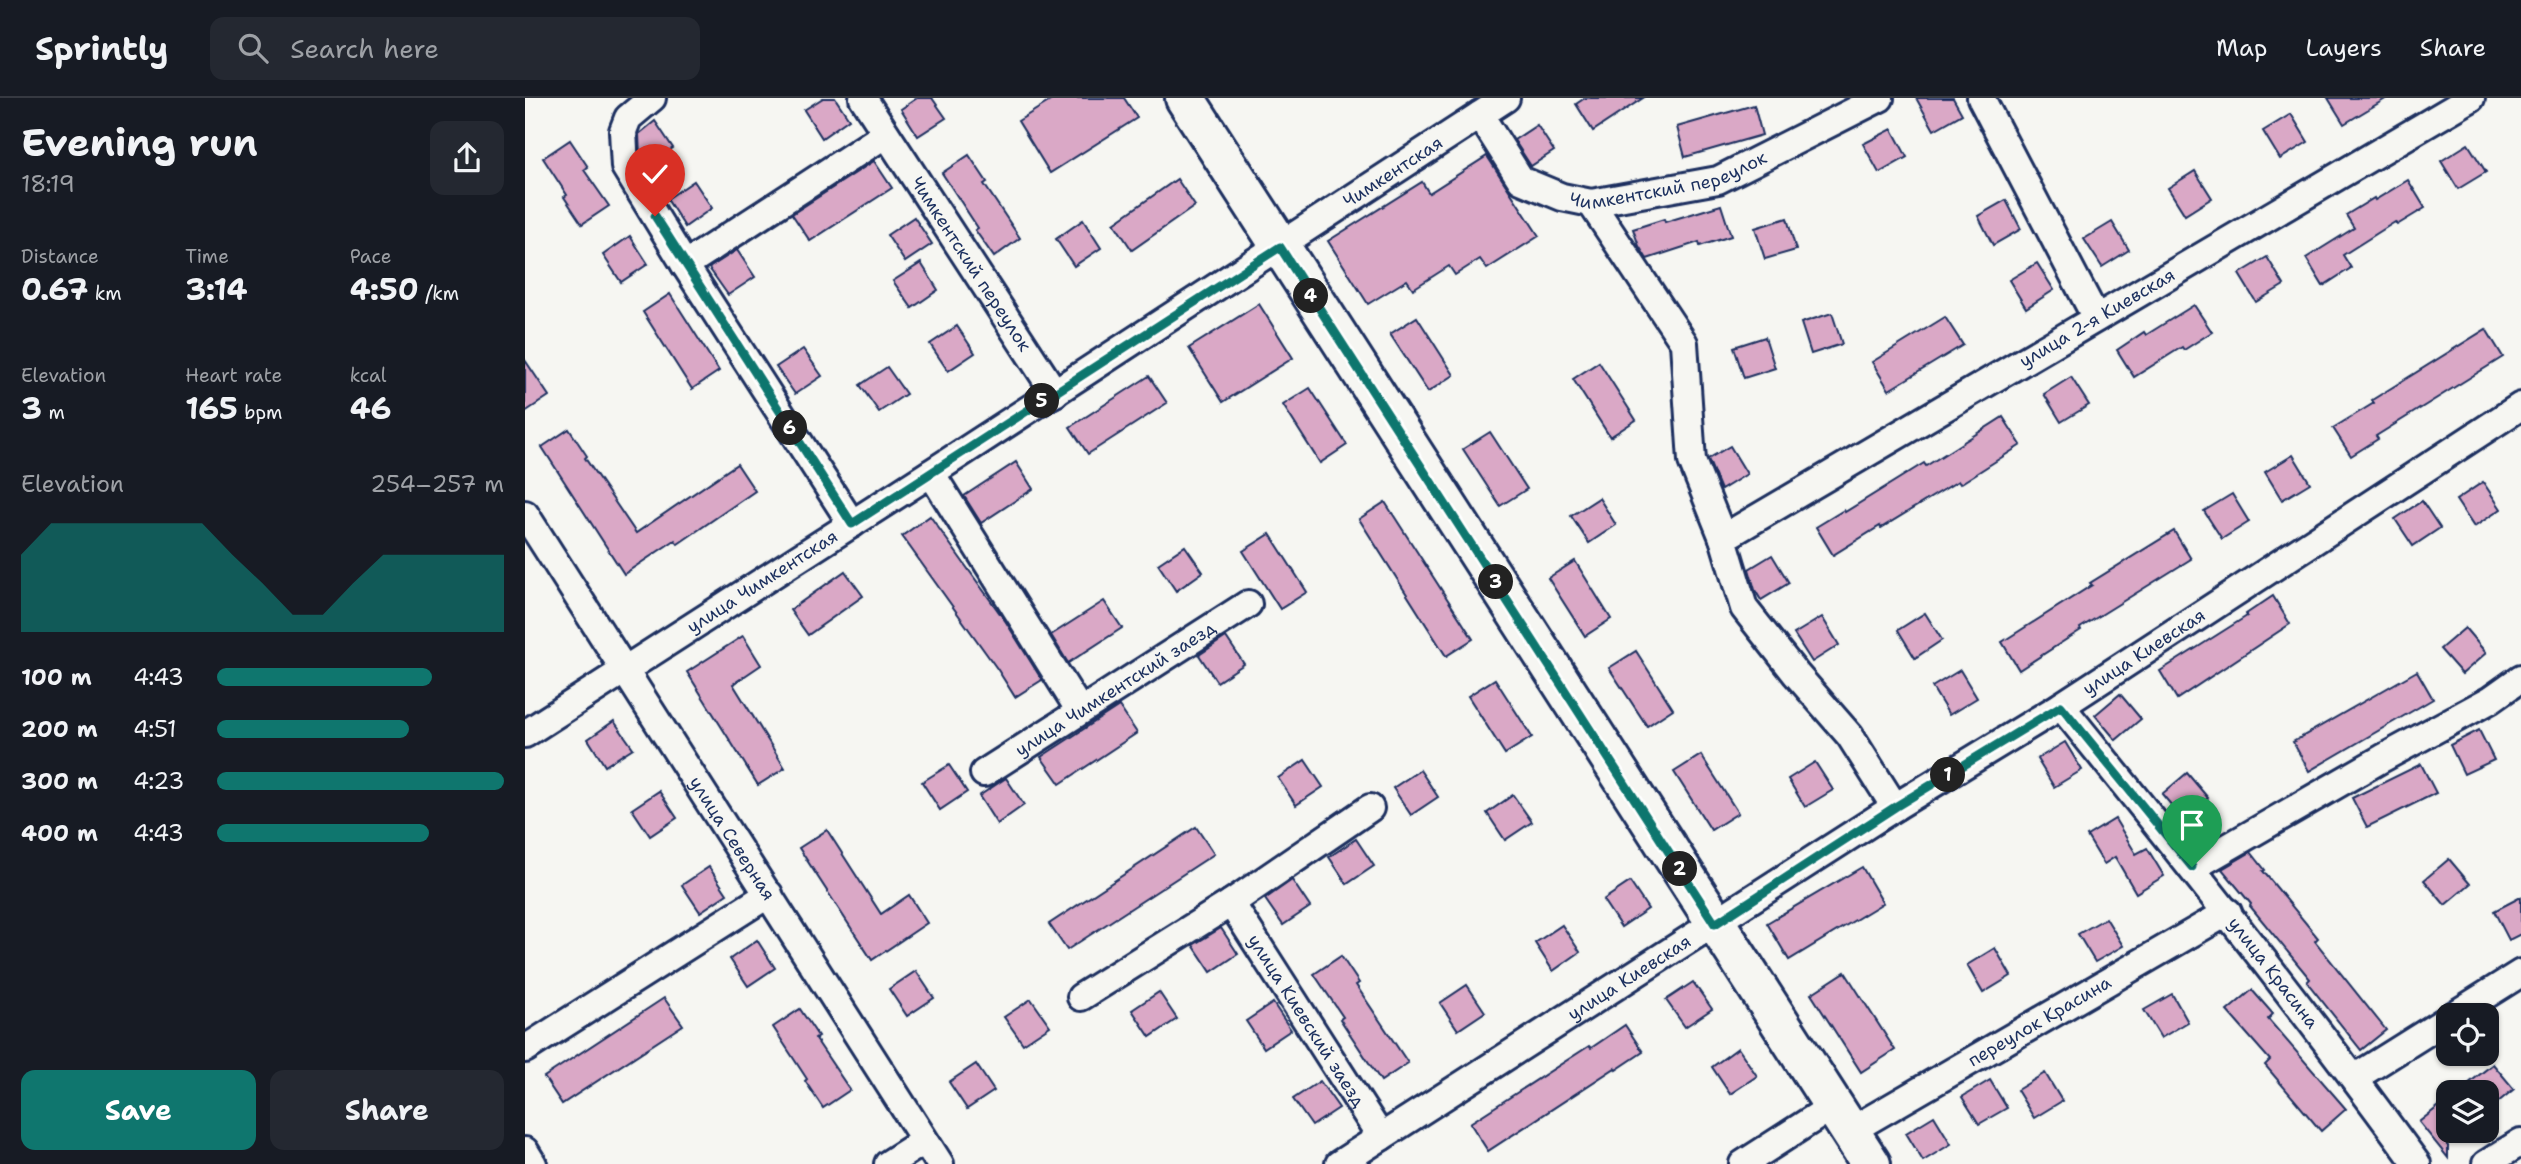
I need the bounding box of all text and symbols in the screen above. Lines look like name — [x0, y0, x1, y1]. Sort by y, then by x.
search box — [210, 17, 700, 80]
text: Sprintly — [35, 26, 168, 71]
icon: search — [234, 29, 272, 67]
text: Search here — [290, 31, 439, 66]
text: Map — [2216, 32, 2267, 64]
text: Layers — [2305, 32, 2382, 64]
text: Share — [2420, 32, 2486, 64]
text: Evening run — [21, 117, 258, 168]
button: share — [430, 121, 504, 195]
street label: Чимкентская — [1338, 131, 1447, 213]
pin — [625, 144, 685, 216]
street label: Чимкентский переулок — [1567, 145, 1771, 215]
icon: check — [636, 155, 674, 193]
text: 18:19 — [21, 169, 75, 199]
street label: Чимкентский переулок — [905, 172, 1037, 356]
text: Distance — [21, 244, 99, 269]
text: Time — [185, 244, 229, 269]
text: Pace — [350, 244, 391, 269]
street label: улица 2-я Киевская — [2015, 263, 2179, 373]
text: 0.67 — [21, 269, 88, 310]
text: 3:14 — [185, 269, 247, 310]
text: 4:50 — [350, 269, 419, 310]
pin: 4 — [1293, 278, 1329, 314]
text: km — [88, 281, 122, 306]
text: /km — [419, 281, 459, 306]
text: 4 — [1304, 283, 1317, 308]
text: Elevation — [21, 363, 106, 388]
text: Heart rate — [185, 363, 282, 388]
text: kcal — [350, 363, 387, 388]
pin: 5 — [1025, 384, 1059, 418]
text: 3 — [21, 388, 42, 429]
text: 165 — [185, 388, 238, 429]
text: 46 — [350, 388, 392, 429]
text: 5 — [1036, 388, 1047, 413]
text: m — [42, 400, 65, 425]
text: bpm — [238, 400, 282, 425]
pin: 6 — [772, 410, 807, 446]
text: 6 — [783, 415, 796, 440]
text: Elevation — [21, 469, 124, 499]
text: 254–257 m — [370, 469, 504, 499]
street label: улица Чимкентская — [682, 524, 842, 639]
pin: 3 — [1479, 564, 1513, 600]
text: 3 — [1489, 569, 1502, 594]
street label: улица Киевская — [2078, 603, 2210, 701]
street label: улица Чимкентский заезд — [1011, 615, 1221, 762]
text: 100 m — [21, 662, 92, 692]
text: 4:43 — [133, 662, 184, 692]
text: 200 m — [21, 714, 98, 744]
text: 4:51 — [133, 714, 177, 744]
pin: 1 — [1931, 758, 1965, 792]
text: 1 — [1943, 762, 1952, 787]
text: 300 m — [21, 766, 98, 796]
text: 4:23 — [133, 766, 184, 796]
street label: улица Северная — [684, 772, 781, 905]
pin — [2162, 795, 2222, 867]
icon: arrive — [2173, 806, 2211, 844]
text: 400 m — [21, 818, 98, 848]
text: 4:43 — [133, 818, 184, 848]
pin: 2 — [1663, 852, 1697, 886]
text: 2 — [1673, 856, 1686, 881]
street label: улица Красина — [2222, 912, 2324, 1034]
street label: улица Киевская — [1563, 929, 1696, 1026]
street label: улица Киевский заезд — [1242, 930, 1371, 1112]
street label: переулок Красина — [1963, 970, 2116, 1072]
map controls — [2436, 1003, 2499, 1143]
button: locate — [2436, 1003, 2499, 1066]
button: Save — [21, 1070, 256, 1150]
button: Share — [270, 1070, 504, 1150]
button: layers — [2436, 1080, 2499, 1143]

